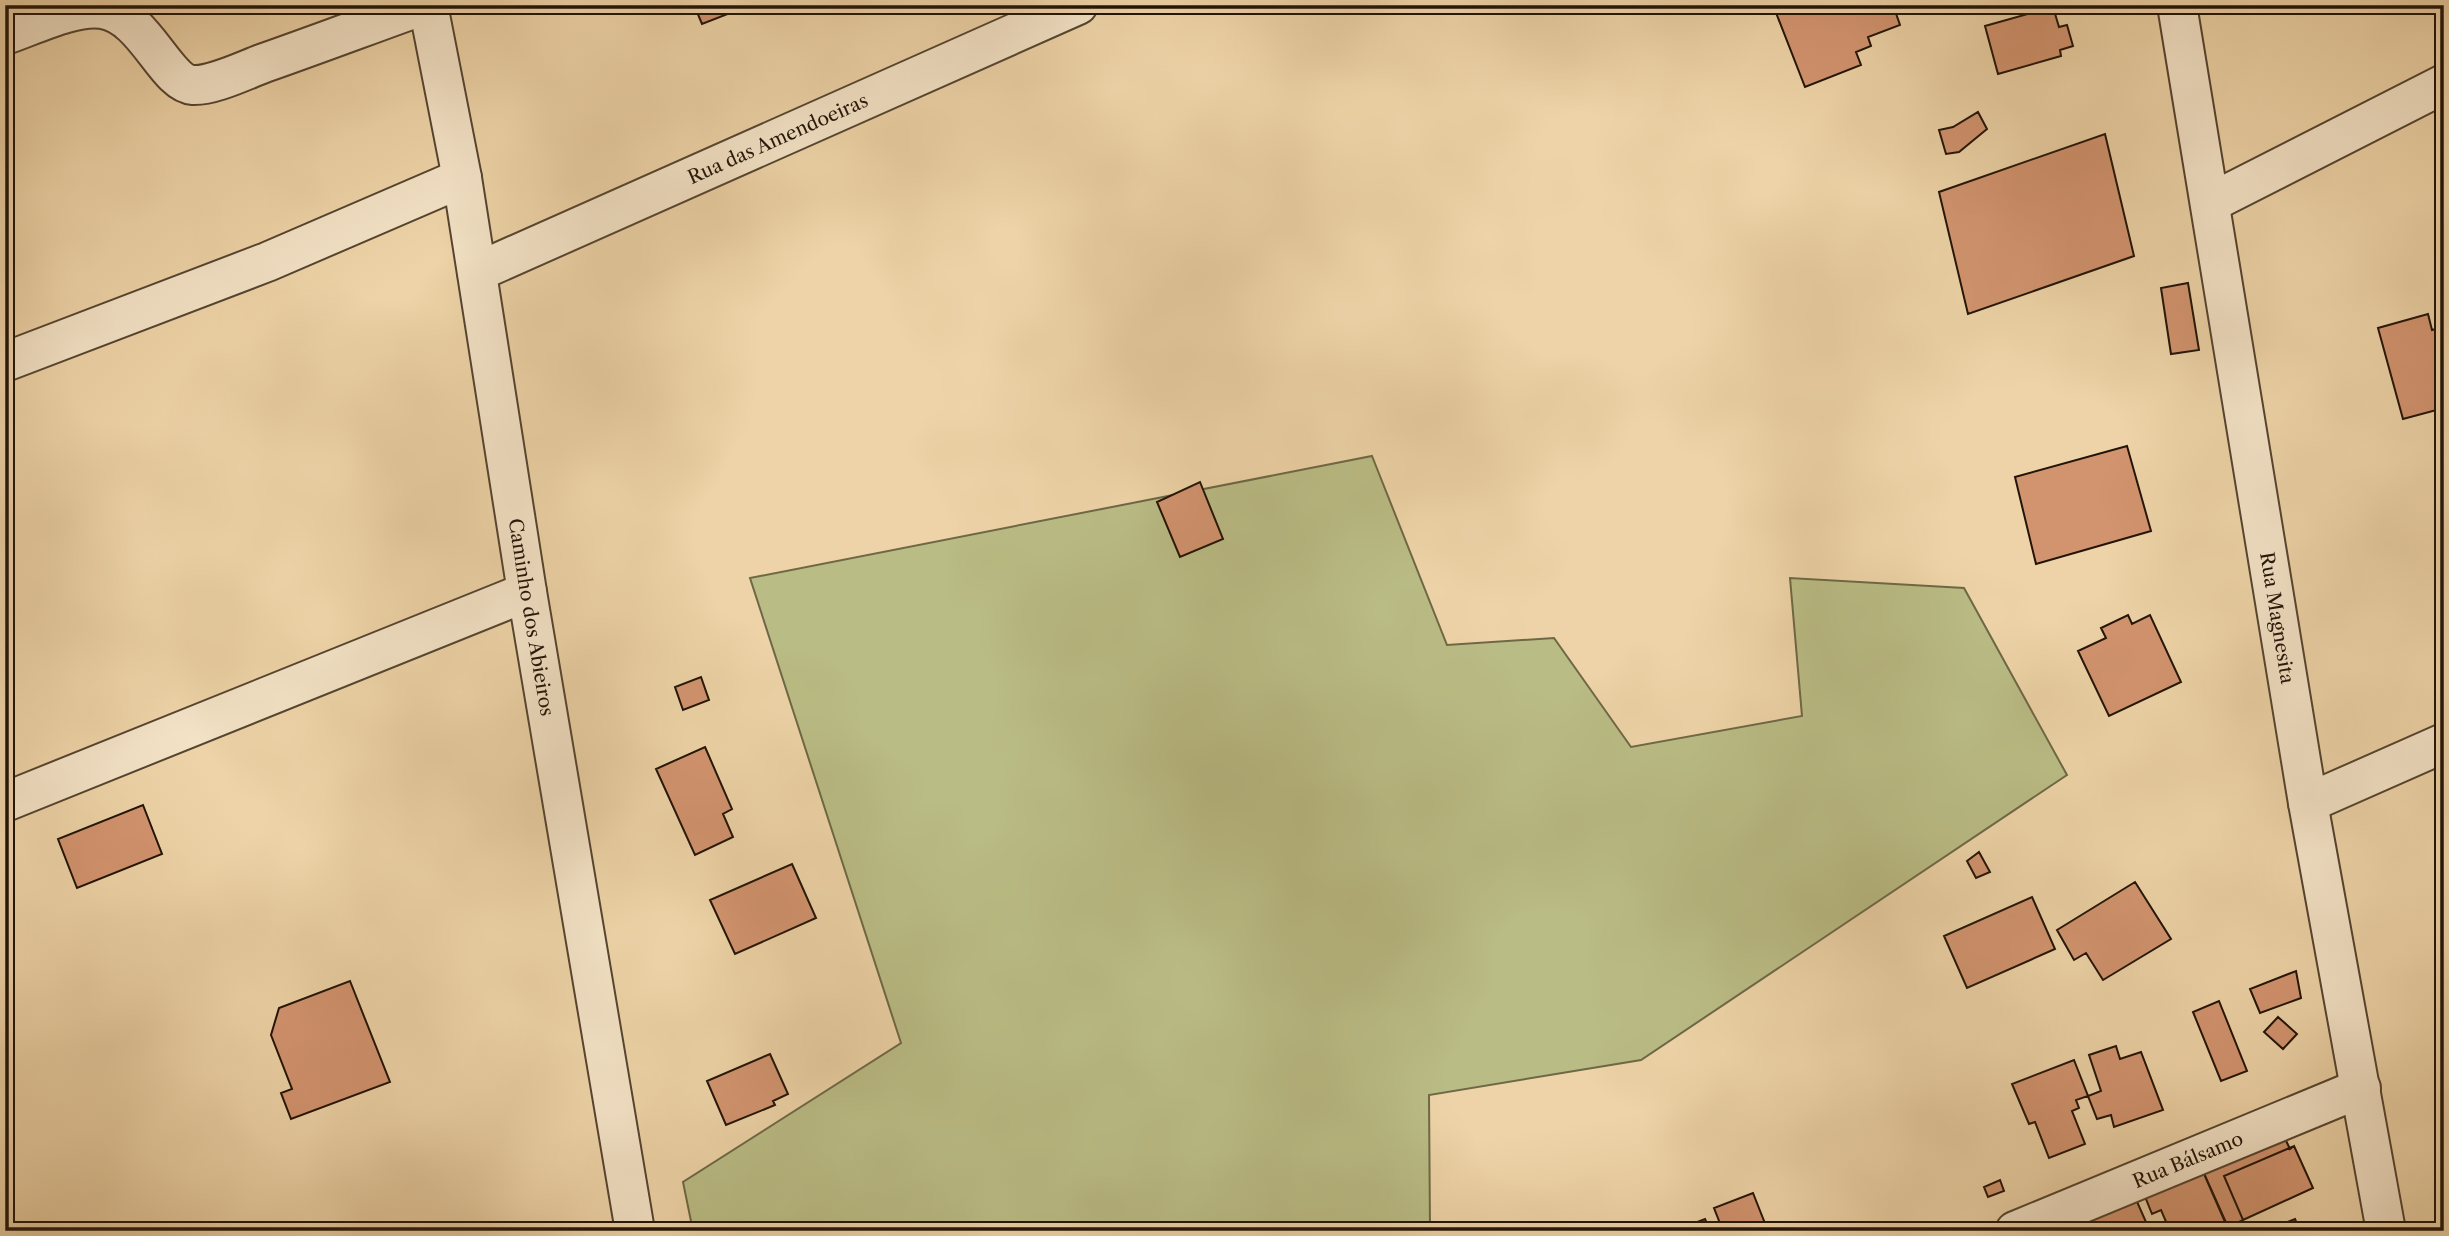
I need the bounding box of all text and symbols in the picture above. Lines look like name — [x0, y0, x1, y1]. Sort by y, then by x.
street label: Rua das Amendoeiras — [684, 88, 871, 189]
street label: Caminho dos Abieiros — [504, 517, 559, 718]
street label: Rua Magnesita — [2255, 550, 2300, 685]
street label: Rua Bálsamo — [2129, 1127, 2246, 1193]

